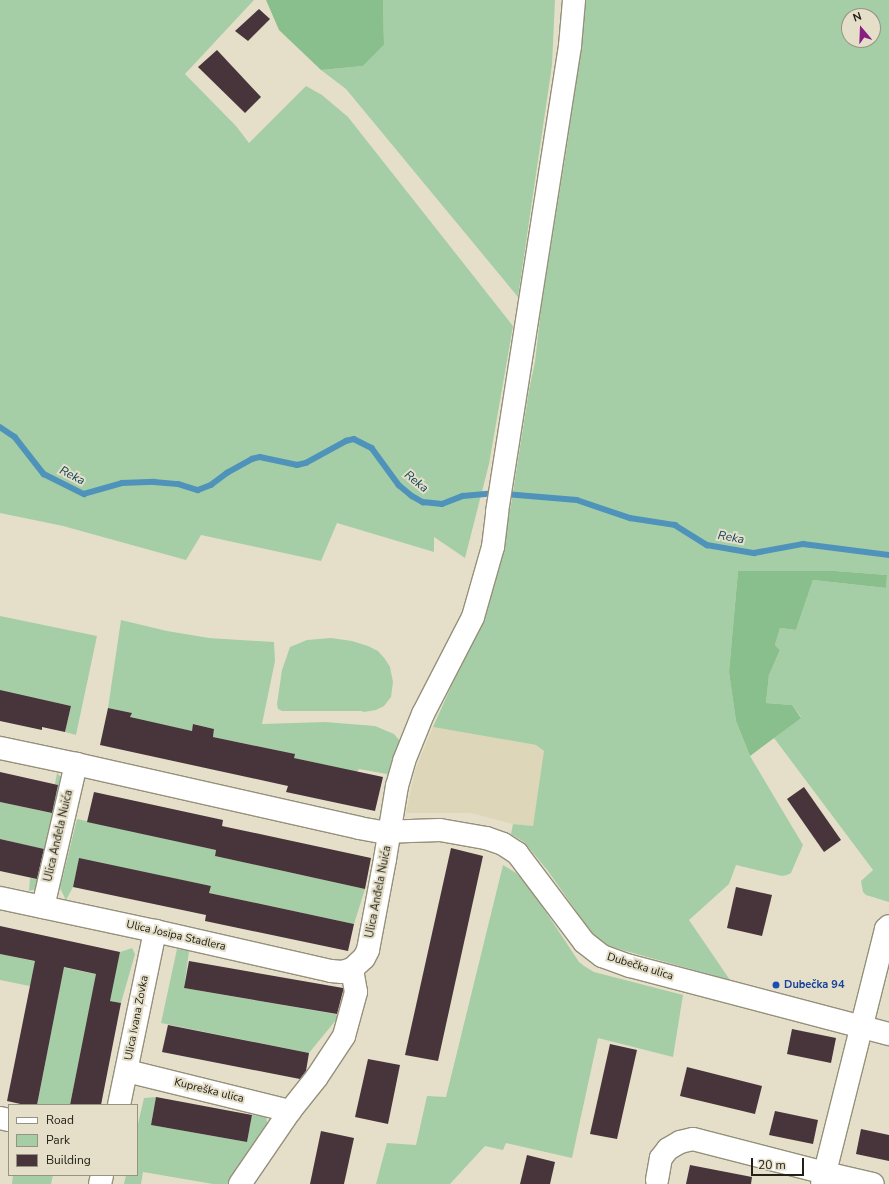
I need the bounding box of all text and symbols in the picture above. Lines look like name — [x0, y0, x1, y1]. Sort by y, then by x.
north arrow — [841, 8, 881, 48]
text: N — [851, 9, 864, 26]
water label: Reka — [57, 464, 87, 488]
water label: Reka — [401, 468, 431, 496]
water label: Reka — [717, 529, 745, 547]
street label: Ulica Anđela Nuića — [42, 789, 76, 883]
street label: Ulica Anđela Nuića — [364, 845, 394, 939]
street label: Ulica Josipa Stadlera — [125, 918, 227, 954]
street label: Dubečka ulica — [605, 951, 675, 983]
street label: Ulica Ivana Zovka — [122, 975, 152, 1061]
place label: Dubečka 94 — [784, 978, 845, 992]
marker: Dubečka 94 — [771, 980, 781, 990]
street label: Kupreška ulica — [173, 1076, 245, 1106]
legend — [8, 1104, 138, 1176]
text: Road — [46, 1112, 74, 1128]
text: Park — [46, 1132, 70, 1148]
scale bar — [753, 1150, 806, 1176]
text: Building — [46, 1152, 91, 1168]
text: 20 m — [758, 1157, 786, 1173]

